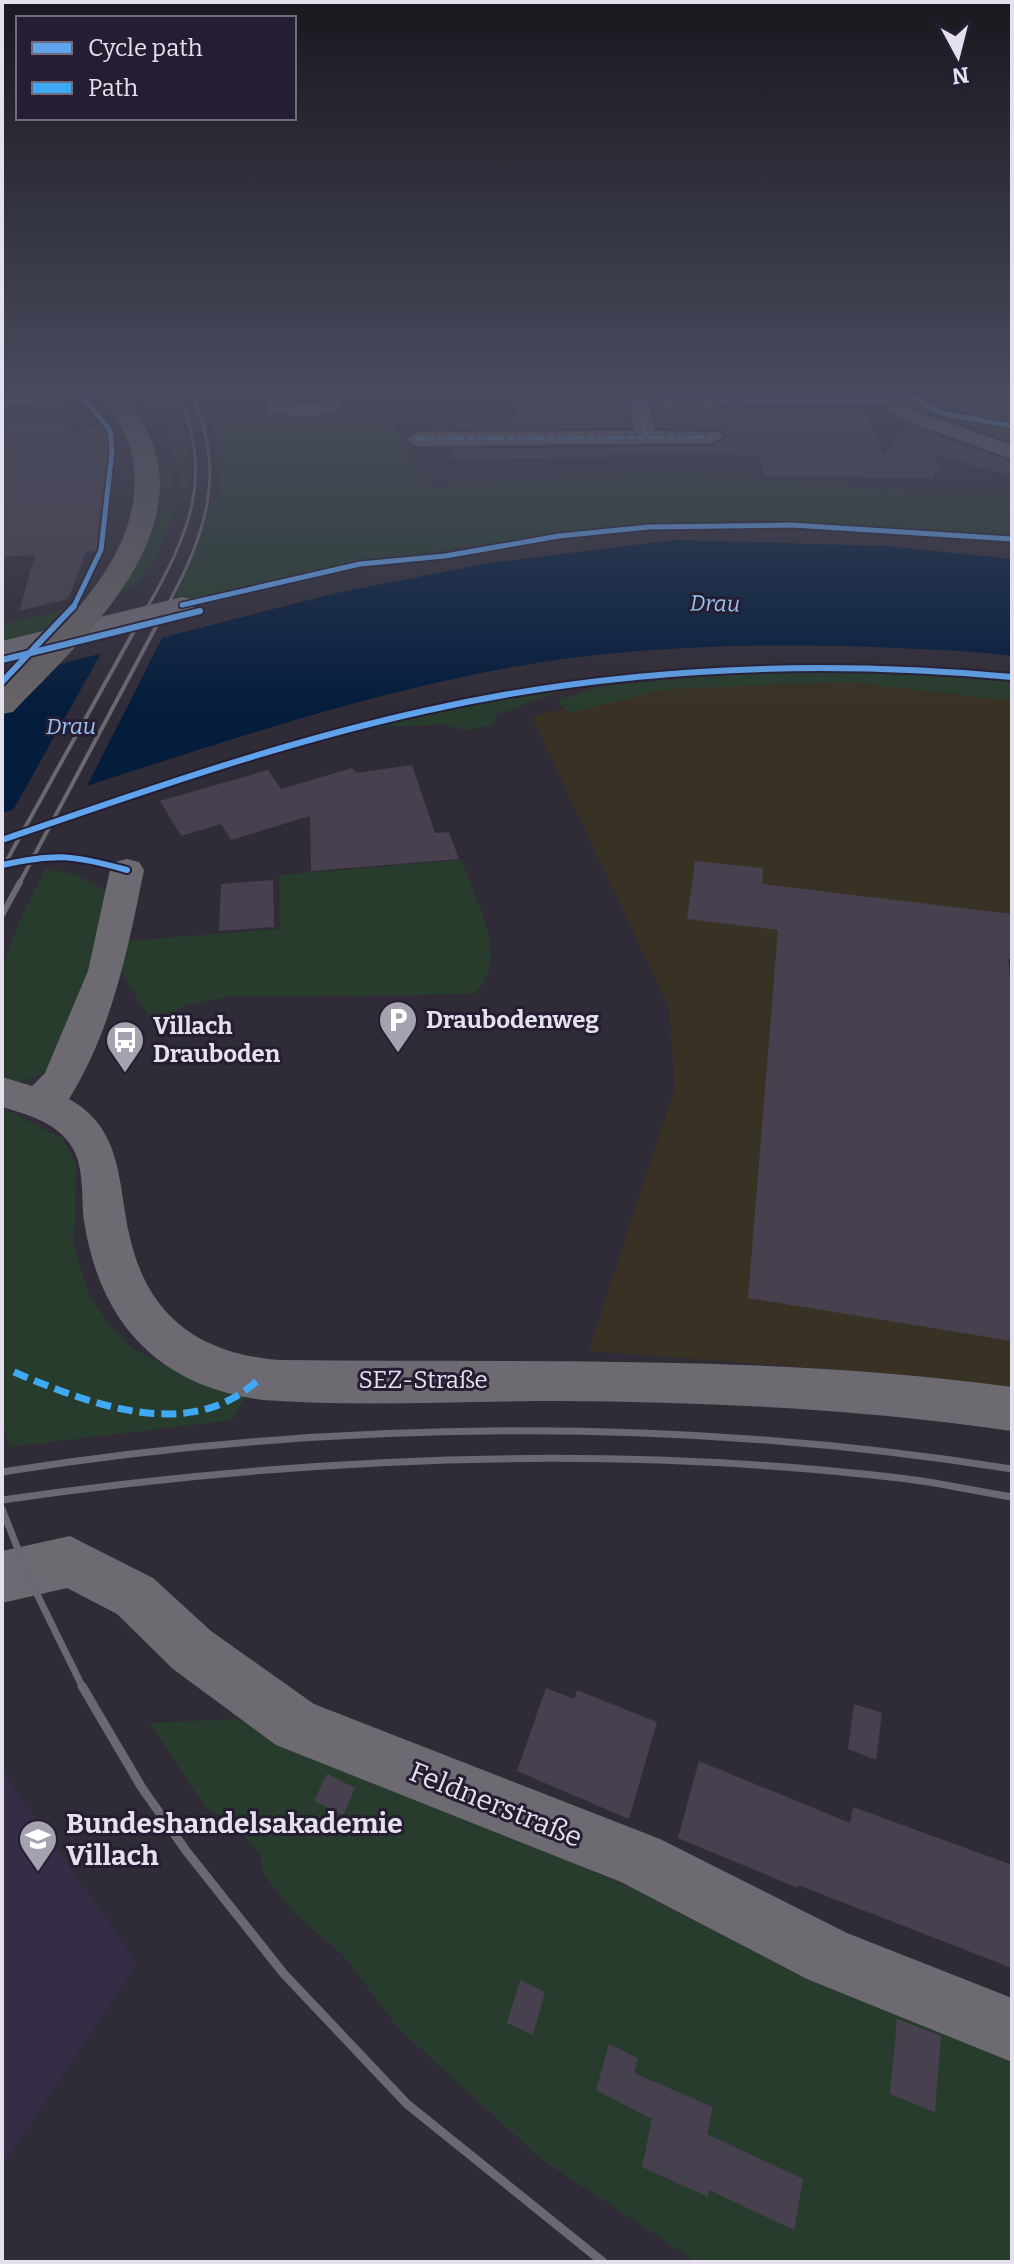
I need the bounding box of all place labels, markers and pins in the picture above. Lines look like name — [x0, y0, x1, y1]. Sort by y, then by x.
parking icon: Draubodenweg — [377, 999, 419, 1054]
place label: Draubodenweg — [426, 1006, 599, 1034]
place label: Villach Drauboden — [153, 1012, 281, 1068]
bus stop icon: Villach Drauboden — [104, 1019, 146, 1074]
place label: Bundeshandelsakademie Villach — [66, 1807, 403, 1872]
school or university icon: Bundeshandelsakademie Villach — [17, 1818, 59, 1873]

